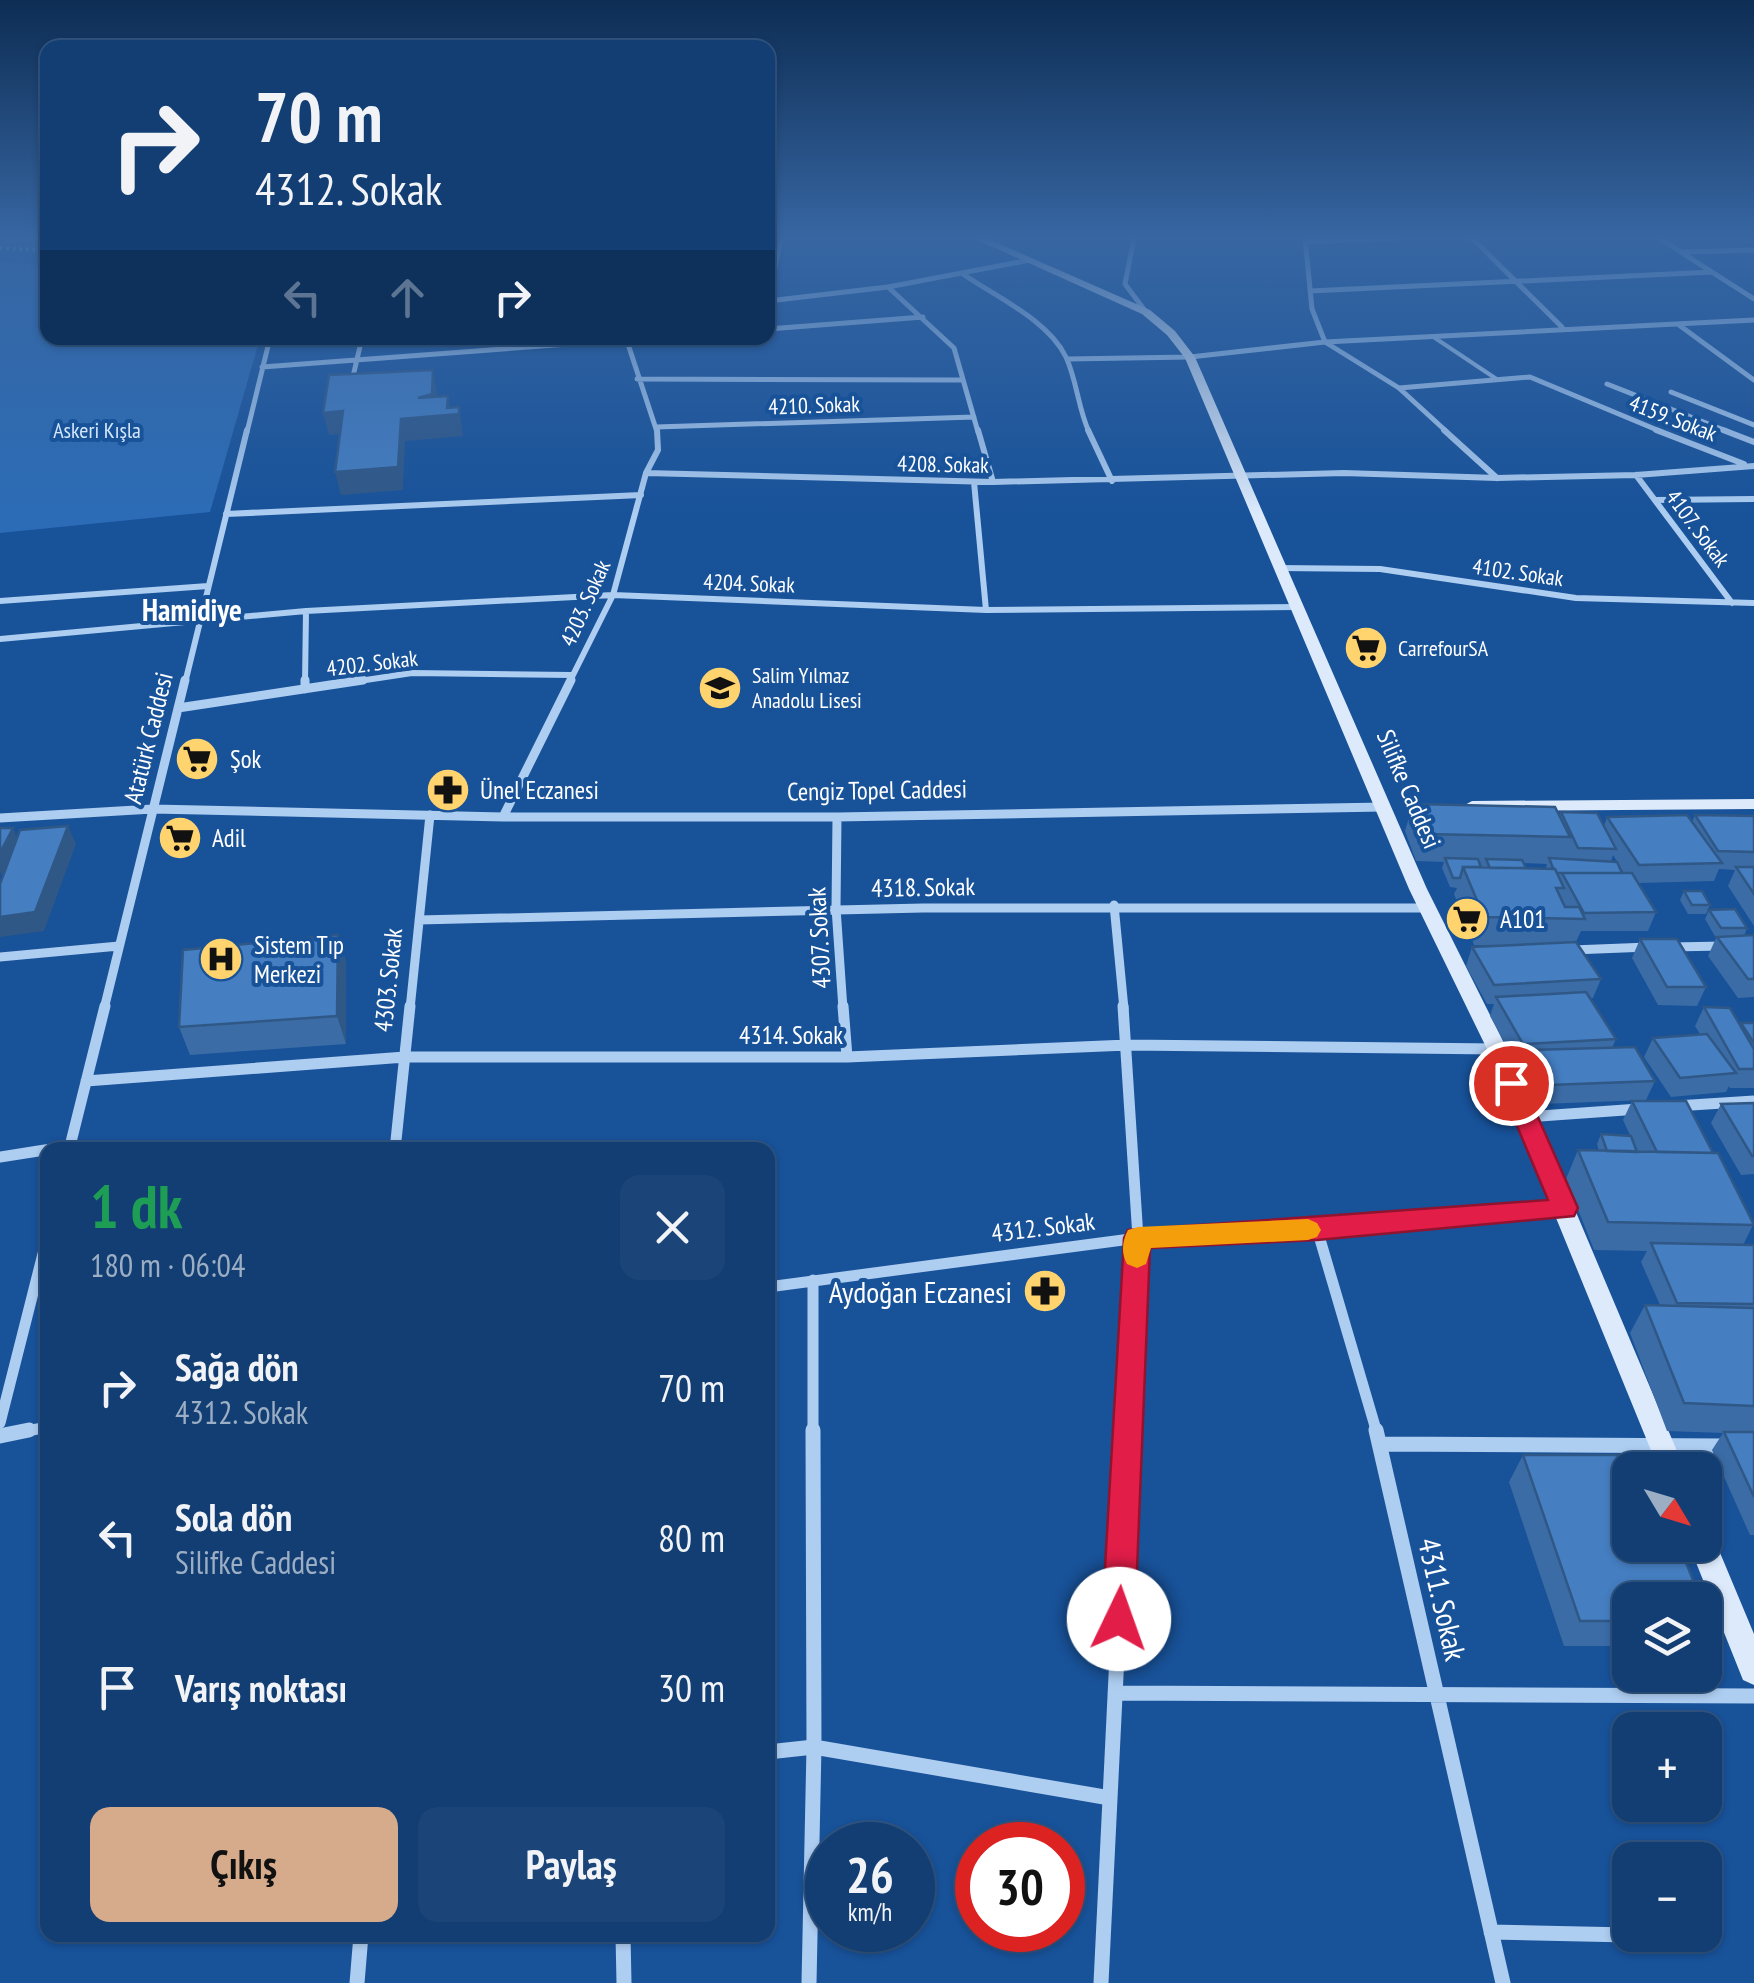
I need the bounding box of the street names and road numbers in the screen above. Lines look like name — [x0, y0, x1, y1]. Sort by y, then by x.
street label: 4210. Sokak — [768, 389, 861, 421]
street label: 4159. Sokak — [1625, 389, 1721, 448]
street label: 4208. Sokak — [897, 449, 989, 479]
street label: 4107. Sokak — [1660, 484, 1736, 573]
street label: 4102. Sokak — [1471, 552, 1566, 592]
street label: 4203. Sokak — [554, 555, 617, 651]
street label: 4204. Sokak — [703, 567, 796, 599]
street label: 4202. Sokak — [325, 643, 420, 682]
street label: Atatürk Caddesi — [116, 669, 180, 807]
street label: Silifke Caddesi — [1370, 725, 1448, 853]
street label: Cengiz Topel Caddesi — [787, 772, 967, 808]
street label: 4318. Sokak — [871, 870, 976, 904]
street label: 4307. Sokak — [800, 886, 838, 990]
street label: 4303. Sokak — [367, 926, 409, 1033]
street label: 4314. Sokak — [739, 1019, 843, 1051]
street label: 4312. Sokak — [989, 1205, 1097, 1249]
street label: 4311. Sokak — [1410, 1534, 1476, 1665]

